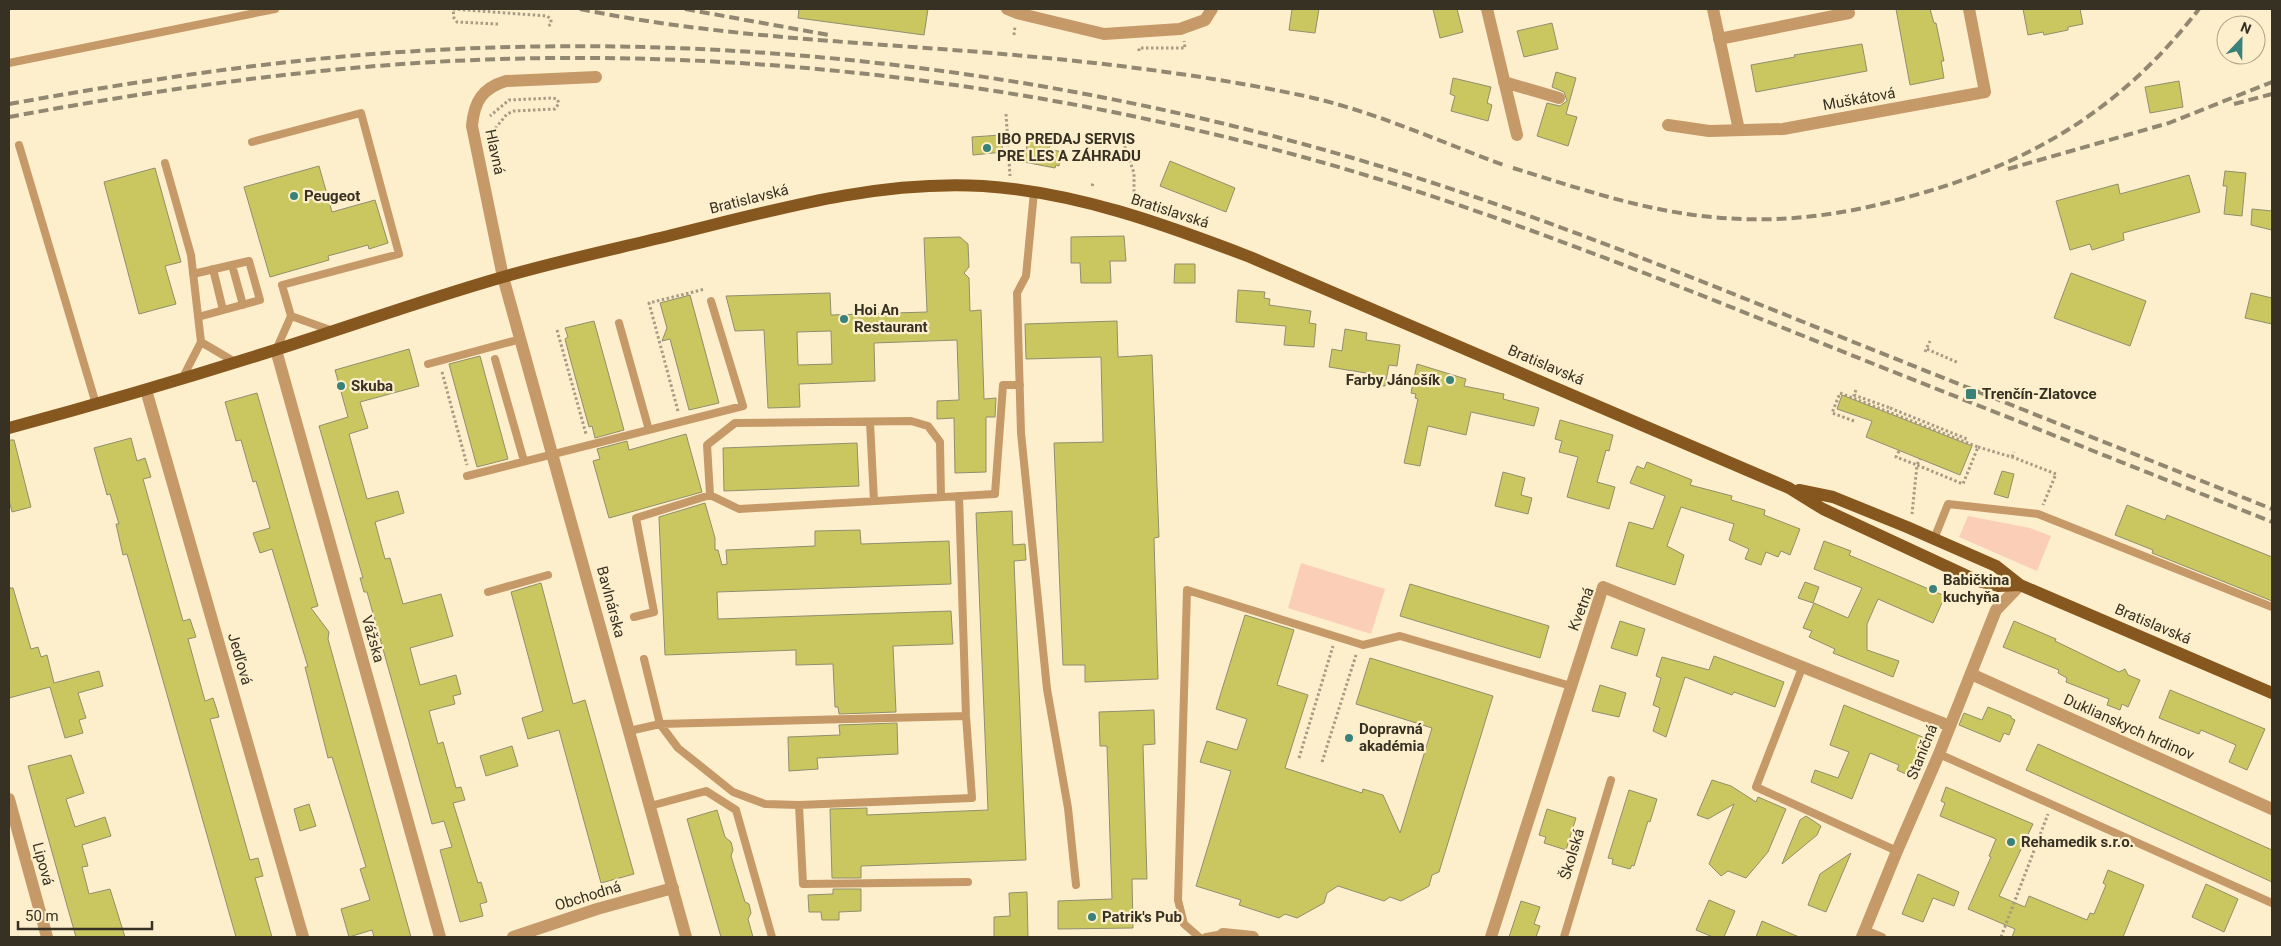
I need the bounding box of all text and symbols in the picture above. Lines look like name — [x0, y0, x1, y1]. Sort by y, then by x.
north arrow — [2216, 15, 2266, 65]
text: N — [2238, 19, 2253, 37]
street label: Muškátová — [1821, 84, 1897, 114]
street label: Hlavná — [481, 128, 509, 176]
place label: IBO PREDAJ SERVIS PRE LES A ZÁHRADU — [997, 130, 1141, 165]
marker: IBO PREDAJ SERVIS PRE LES A ZÁHRADU — [981, 142, 993, 154]
street label: Bratislavská — [707, 180, 791, 218]
place label: Peugeot — [304, 187, 360, 205]
marker: Peugeot — [288, 190, 300, 202]
street label: Bratislavská — [1129, 190, 1211, 232]
place label: Hoi An Restaurant — [854, 301, 928, 336]
marker: Hoi An Restaurant — [838, 313, 850, 325]
street label: Bratislavská — [1505, 341, 1587, 389]
place label: Farby Jánošík — [1346, 371, 1441, 389]
marker: Farby Jánošík — [1444, 374, 1456, 386]
place label: Skuba — [351, 377, 393, 395]
marker: Skuba — [335, 380, 347, 392]
place label: Trenčín-Zlatovce — [1982, 385, 2097, 403]
marker: Trenčín-Zlatovce — [1964, 387, 1978, 401]
street label: Bavlnárska — [593, 564, 629, 640]
place label: Babičkina kuchyňa — [1943, 571, 2009, 606]
marker: Babičkina kuchyňa — [1927, 583, 1939, 595]
street label: Kvetná — [1564, 584, 1598, 634]
street label: Bratislavská — [2112, 600, 2194, 648]
street label: Vážska — [358, 613, 388, 665]
street label: Jedľová — [224, 631, 256, 687]
street label: Duklianskych hrdinov — [2061, 690, 2197, 764]
place label: Dopravná akadémia — [1359, 720, 1425, 755]
street label: Staničná — [1903, 722, 1941, 782]
marker: Dopravná akadémia — [1343, 732, 1355, 744]
street label: Školská — [1556, 826, 1588, 882]
place label: Rehamedik s.r.o. — [2021, 833, 2134, 851]
marker: Rehamedik s.r.o. — [2005, 836, 2017, 848]
street label: Lipová — [29, 840, 57, 888]
street label: Obchodná — [553, 877, 623, 915]
scale bar — [18, 898, 151, 930]
text: 50 m — [25, 907, 59, 925]
place label: Patrik's Pub — [1102, 908, 1182, 926]
marker: Patrik's Pub — [1086, 911, 1098, 923]

